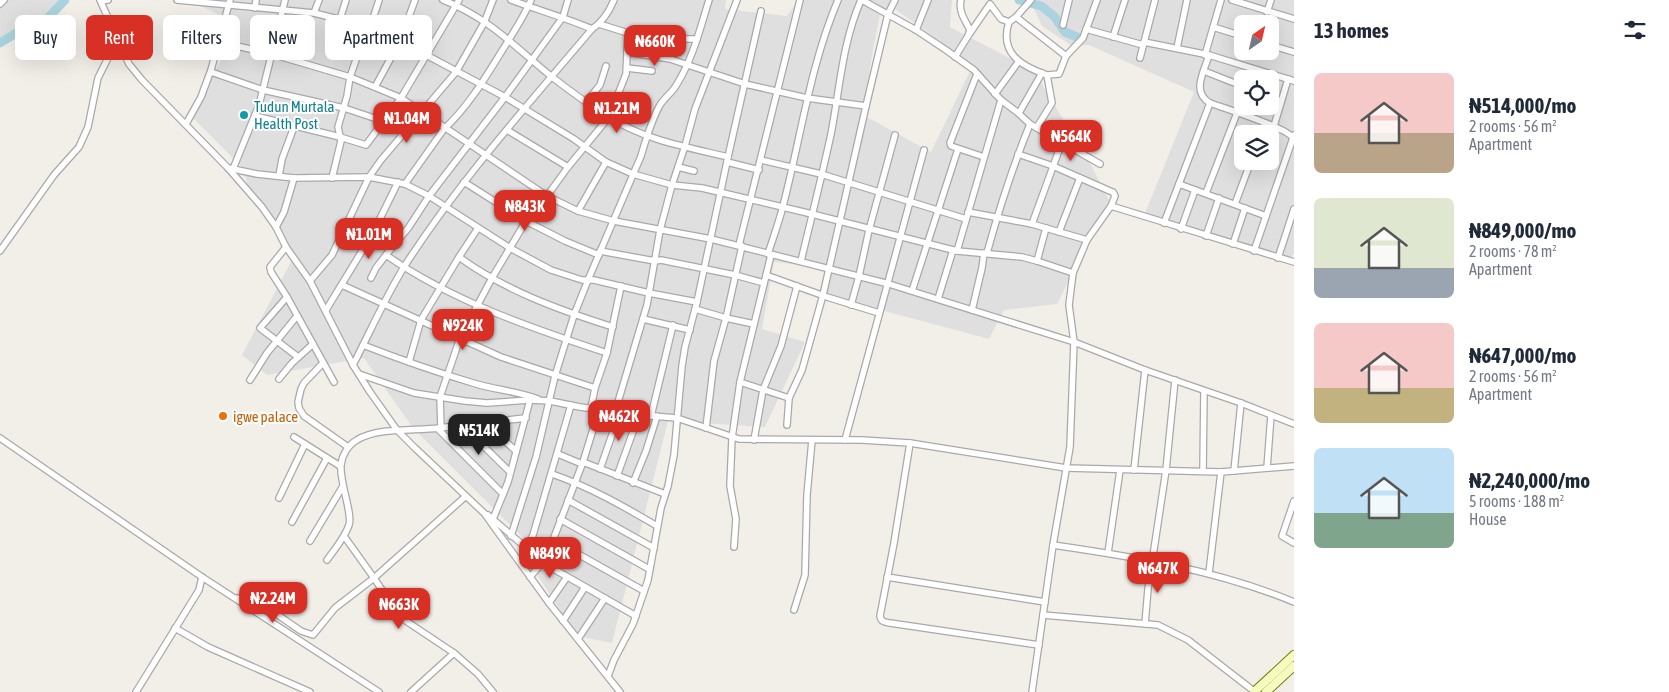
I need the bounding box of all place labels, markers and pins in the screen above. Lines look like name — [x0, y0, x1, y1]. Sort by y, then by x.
pin: ₦660K — [620, 24, 690, 67]
pin: ₦1.21M — [576, 92, 658, 134]
place label: Tudun Murtala Health Post — [254, 98, 335, 132]
pin: ₦1.04M — [366, 102, 448, 144]
marker: Tudun Murtala Health Post — [238, 109, 250, 121]
pin: ₦564K — [1036, 120, 1106, 162]
pin: ₦843K — [490, 190, 560, 232]
pin: ₦1.01M — [328, 218, 410, 260]
pin: ₦924K — [428, 308, 498, 351]
pin: ₦462K — [584, 400, 654, 442]
place label: igwe palace — [233, 408, 298, 425]
marker: igwe palace — [217, 410, 229, 422]
pin: ₦514K — [444, 414, 514, 456]
pin: ₦849K — [515, 536, 585, 579]
pin: ₦647K — [1123, 552, 1193, 594]
pin: ₦2.24M — [232, 582, 314, 624]
pin: ₦663K — [364, 588, 434, 630]

